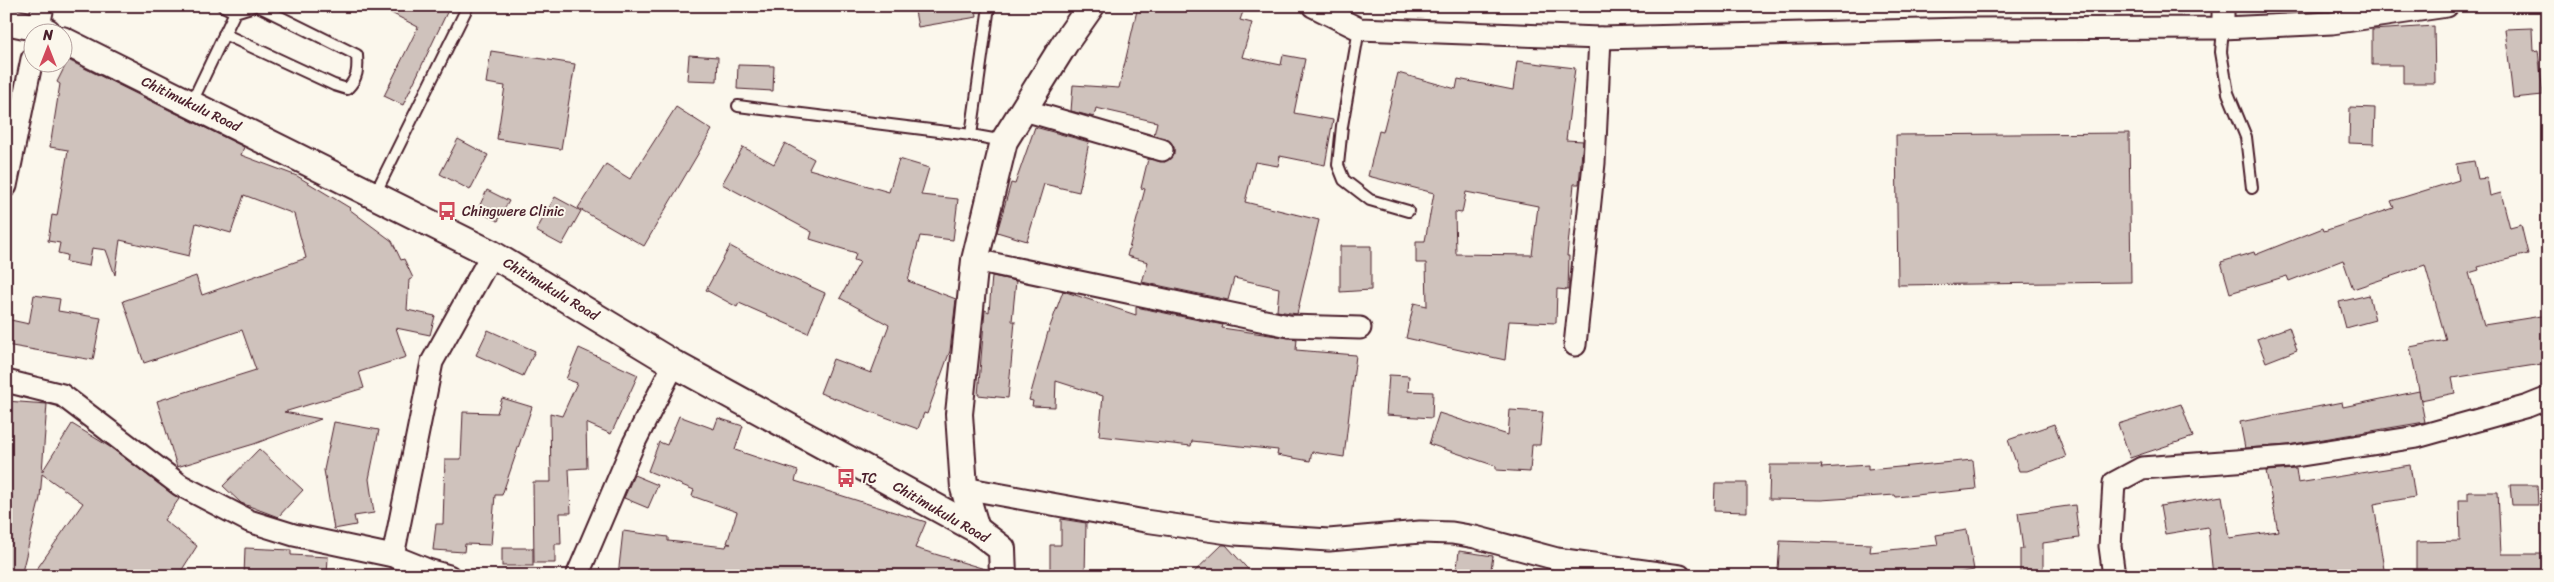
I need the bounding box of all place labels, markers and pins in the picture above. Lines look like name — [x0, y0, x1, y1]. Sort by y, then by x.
place label: Chingwere Clinic — [462, 199, 565, 224]
bus stop icon: Chingwere Clinic — [436, 200, 458, 222]
place label: TC — [861, 466, 877, 491]
bus stop icon: TC — [835, 467, 857, 489]

